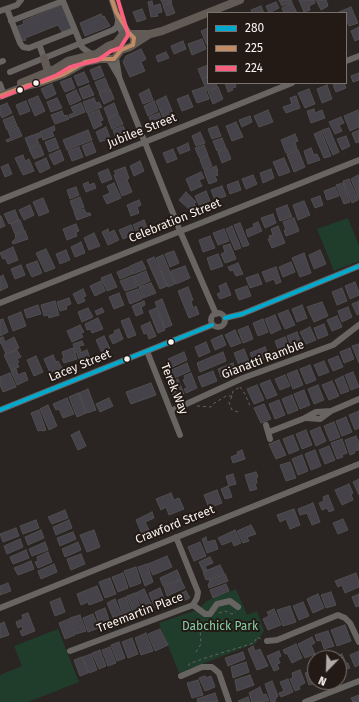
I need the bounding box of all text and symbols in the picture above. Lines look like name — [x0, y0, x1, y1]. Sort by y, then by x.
legend — [207, 12, 347, 84]
text: 280 — [245, 21, 264, 35]
text: 225 — [245, 41, 263, 55]
text: 224 — [245, 61, 263, 75]
unlabelled marker — [31, 78, 41, 88]
unlabelled marker — [15, 85, 25, 95]
street label: Jubilee Street — [105, 111, 179, 151]
street label: Celebration Street — [127, 196, 223, 246]
unlabelled marker — [166, 337, 176, 347]
street label: Gianatti Ramble — [220, 338, 306, 382]
street label: Lacey Street — [47, 347, 113, 385]
unlabelled marker — [122, 354, 132, 364]
street label: Terek Way — [157, 361, 191, 417]
street label: Crawford Street — [133, 503, 217, 547]
street label: Treemartin Place — [95, 590, 185, 636]
park label: Dabchick Park — [182, 620, 258, 634]
north arrow — [307, 650, 347, 690]
text: N — [317, 673, 328, 688]

